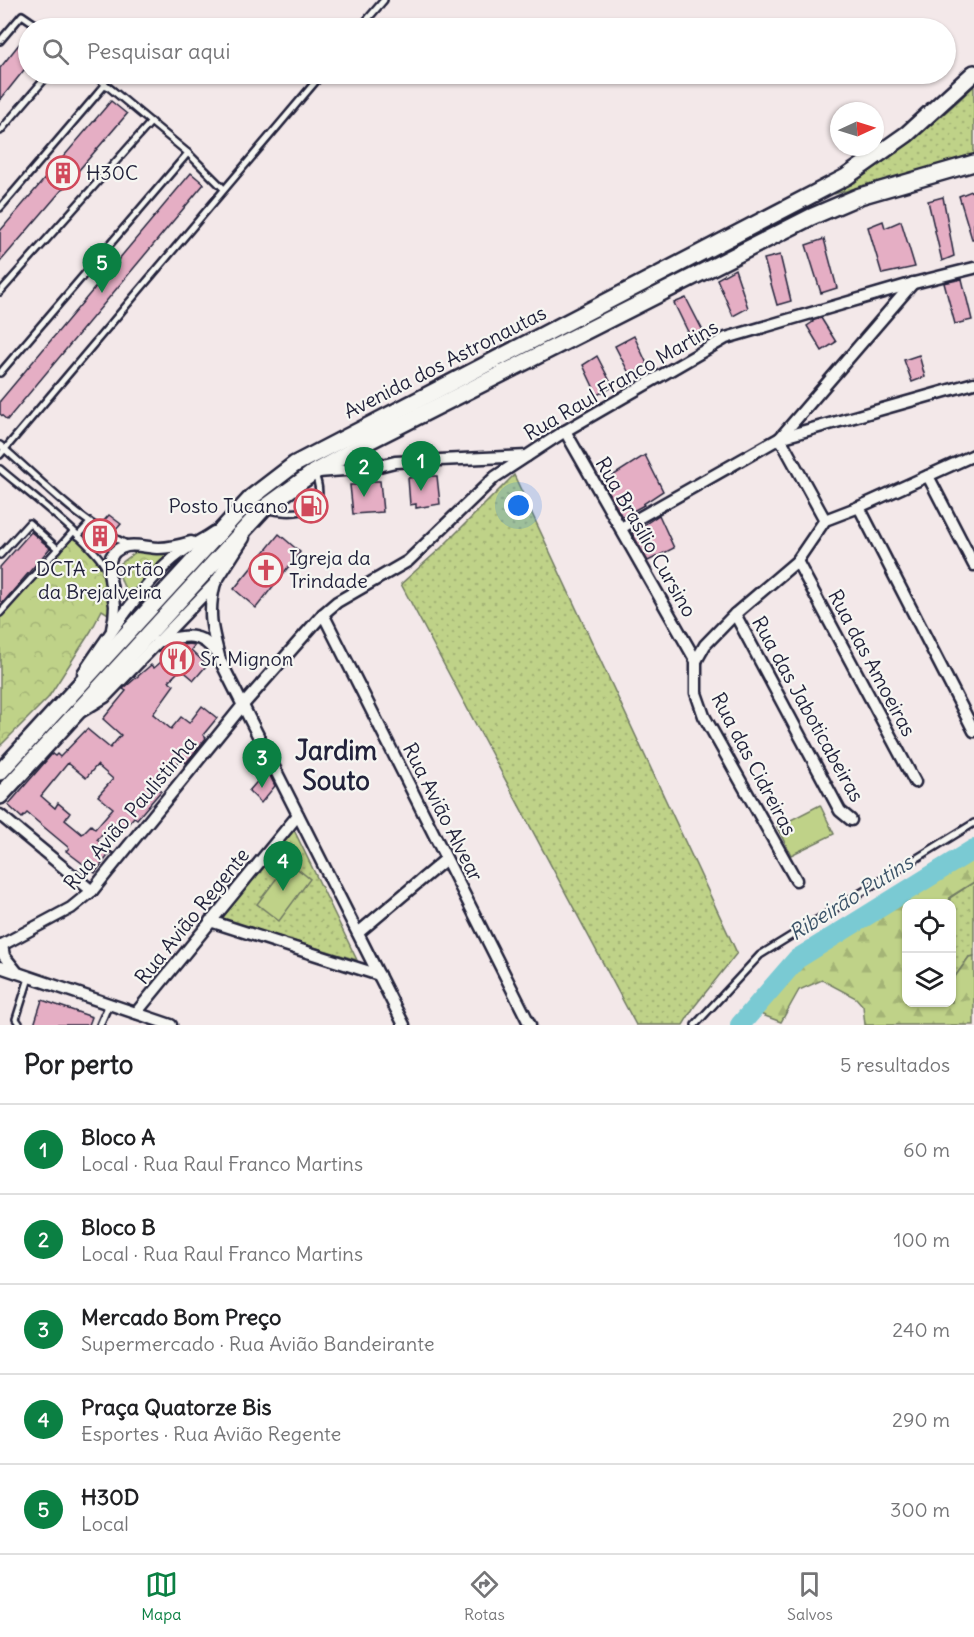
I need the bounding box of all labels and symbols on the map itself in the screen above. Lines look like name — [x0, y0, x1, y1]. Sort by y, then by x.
north arrow — [830, 102, 884, 156]
building icon: H30C — [45, 155, 81, 191]
place label: H30C — [86, 160, 138, 185]
pin: 5 — [82, 244, 122, 293]
street label: Avenida dos Astronautas — [339, 300, 550, 423]
street label: Rua Raul Franco Martins — [519, 314, 722, 445]
pin: 1 — [402, 442, 440, 491]
pin: 2 — [344, 448, 384, 497]
street label: Rua Brasílio Cursino — [590, 452, 702, 621]
fuel station icon: Posto Tucano — [293, 488, 329, 524]
your location — [504, 491, 533, 520]
place label: Posto Tucano — [168, 493, 288, 518]
building icon: DCTA - Portão da Brejalveira — [82, 518, 118, 554]
place label: Igreja da Trindade — [289, 545, 371, 593]
church icon: Igreja da Trindade — [248, 552, 284, 588]
place label: DCTA - Portão da Brejalveira — [36, 556, 164, 604]
street label: Rua das Amoeiras — [823, 585, 922, 740]
street label: Rua das Jaboticabeiras — [747, 612, 870, 806]
restaurant icon: Sr. Mignon — [159, 641, 195, 677]
place label: Sr. Mignon — [200, 646, 293, 671]
street label: Rua das Cidreiras — [706, 688, 803, 839]
street label: Rua Avião Paulistinha — [58, 731, 201, 895]
district label: Jardim Souto — [295, 734, 377, 797]
pin: 3 — [242, 738, 282, 788]
street label: Rua Avião Alvear — [398, 738, 489, 885]
street label: Rua Avião Regente — [129, 842, 254, 989]
pin: 4 — [264, 842, 302, 891]
water label: Ribeirão Putins — [784, 848, 919, 946]

